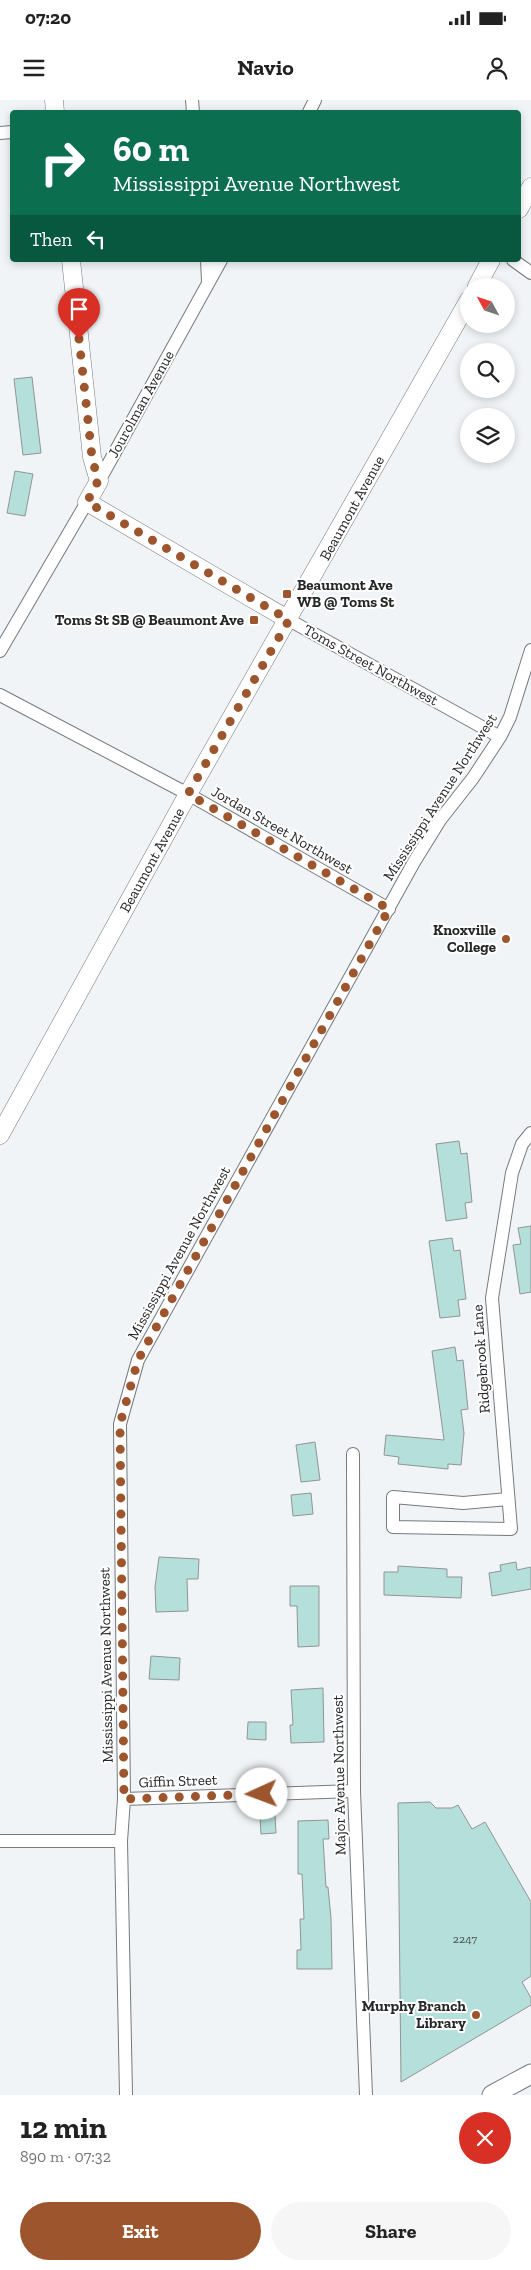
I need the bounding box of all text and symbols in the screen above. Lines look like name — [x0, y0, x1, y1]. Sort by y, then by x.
text: 07:20 — [25, 6, 71, 29]
icon: menu — [20, 54, 48, 82]
text: Navio — [237, 54, 294, 81]
icon: person — [483, 54, 511, 82]
text: 60 m — [113, 128, 189, 170]
icon: right — [30, 130, 95, 195]
text: Mississippi Avenue Northwest — [113, 170, 400, 197]
icon: left — [82, 225, 110, 253]
text: Then — [30, 228, 72, 251]
north arrow — [460, 278, 515, 332]
map controls — [460, 278, 515, 463]
pin — [58, 288, 100, 339]
icon: arrive — [65, 295, 93, 323]
button: search — [460, 343, 515, 398]
street label: Jourolman Avenue — [104, 347, 178, 461]
button: layers — [460, 408, 515, 463]
street label: Beaumont Avenue — [316, 452, 388, 564]
place label: Beaumont Ave WB @ Toms St — [297, 576, 395, 611]
marker: Beaumont Ave WB @ Toms St — [281, 588, 293, 600]
place label: Toms St SB @ Beaumont Ave — [55, 611, 244, 629]
marker: Toms St SB @ Beaumont Ave — [248, 614, 260, 626]
street label: Toms Street Northwest — [301, 621, 442, 710]
street label: Mississippi Avenue Northwest — [379, 710, 501, 884]
street label: Jordan Street Northwest — [208, 782, 356, 878]
street label: Beaumont Avenue — [116, 804, 188, 916]
place label: Knoxville College — [433, 921, 496, 956]
marker: Knoxville College — [500, 933, 512, 945]
street label: Mississippi Avenue Northwest — [124, 1163, 234, 1343]
street label: Ridgebrook Lane — [468, 1304, 494, 1414]
street label: Mississippi Avenue Northwest — [95, 1567, 117, 1763]
street label: Major Avenue Northwest — [329, 1694, 349, 1855]
position arrow — [235, 1767, 287, 1819]
street label: Giffin Street — [138, 1771, 218, 1791]
house number: 2247 — [453, 1932, 477, 1946]
place label: Murphy Branch Library — [362, 1997, 466, 2032]
marker: Murphy Branch Library — [470, 2009, 482, 2021]
text: 12 min — [20, 2110, 107, 2146]
button: close — [459, 2112, 511, 2164]
text: 890 m · 07:32 — [20, 2147, 111, 2166]
button: Exit — [20, 2202, 261, 2260]
button: Share — [271, 2202, 511, 2260]

